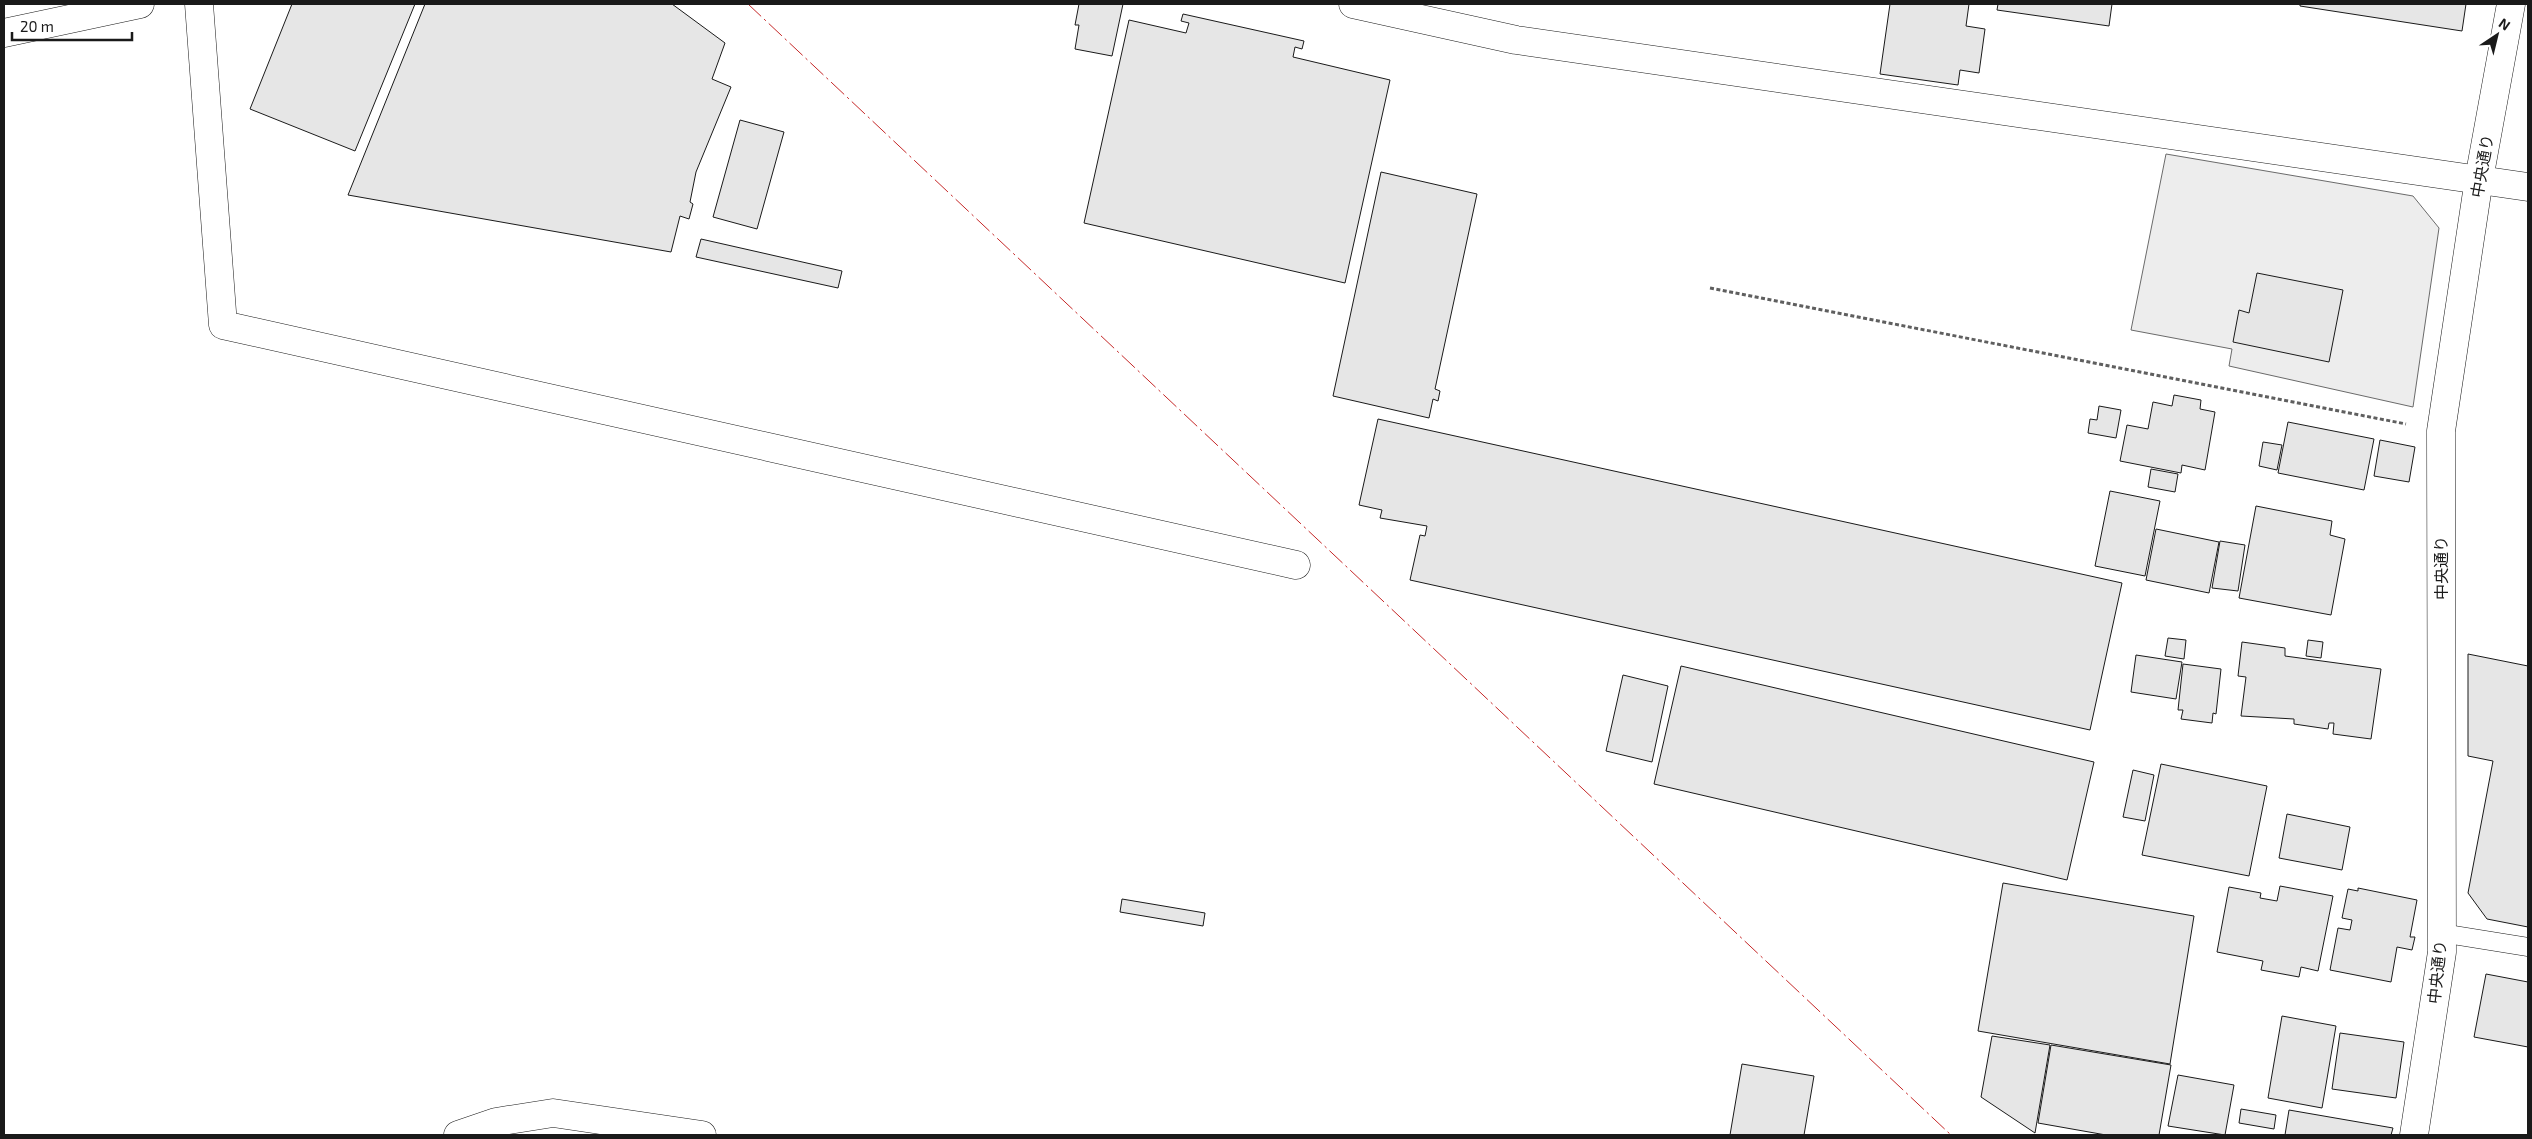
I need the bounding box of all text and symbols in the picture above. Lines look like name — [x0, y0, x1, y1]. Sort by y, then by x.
scale bar — [12, 10, 132, 42]
north arrow — [2472, 10, 2522, 60]
text: N — [2496, 14, 2514, 34]
text: 20 m — [20, 17, 54, 35]
street label: 中央通り — [2467, 133, 2496, 199]
street label: 中央通り — [2431, 536, 2450, 600]
street label: 中央通り — [2424, 939, 2449, 1005]

